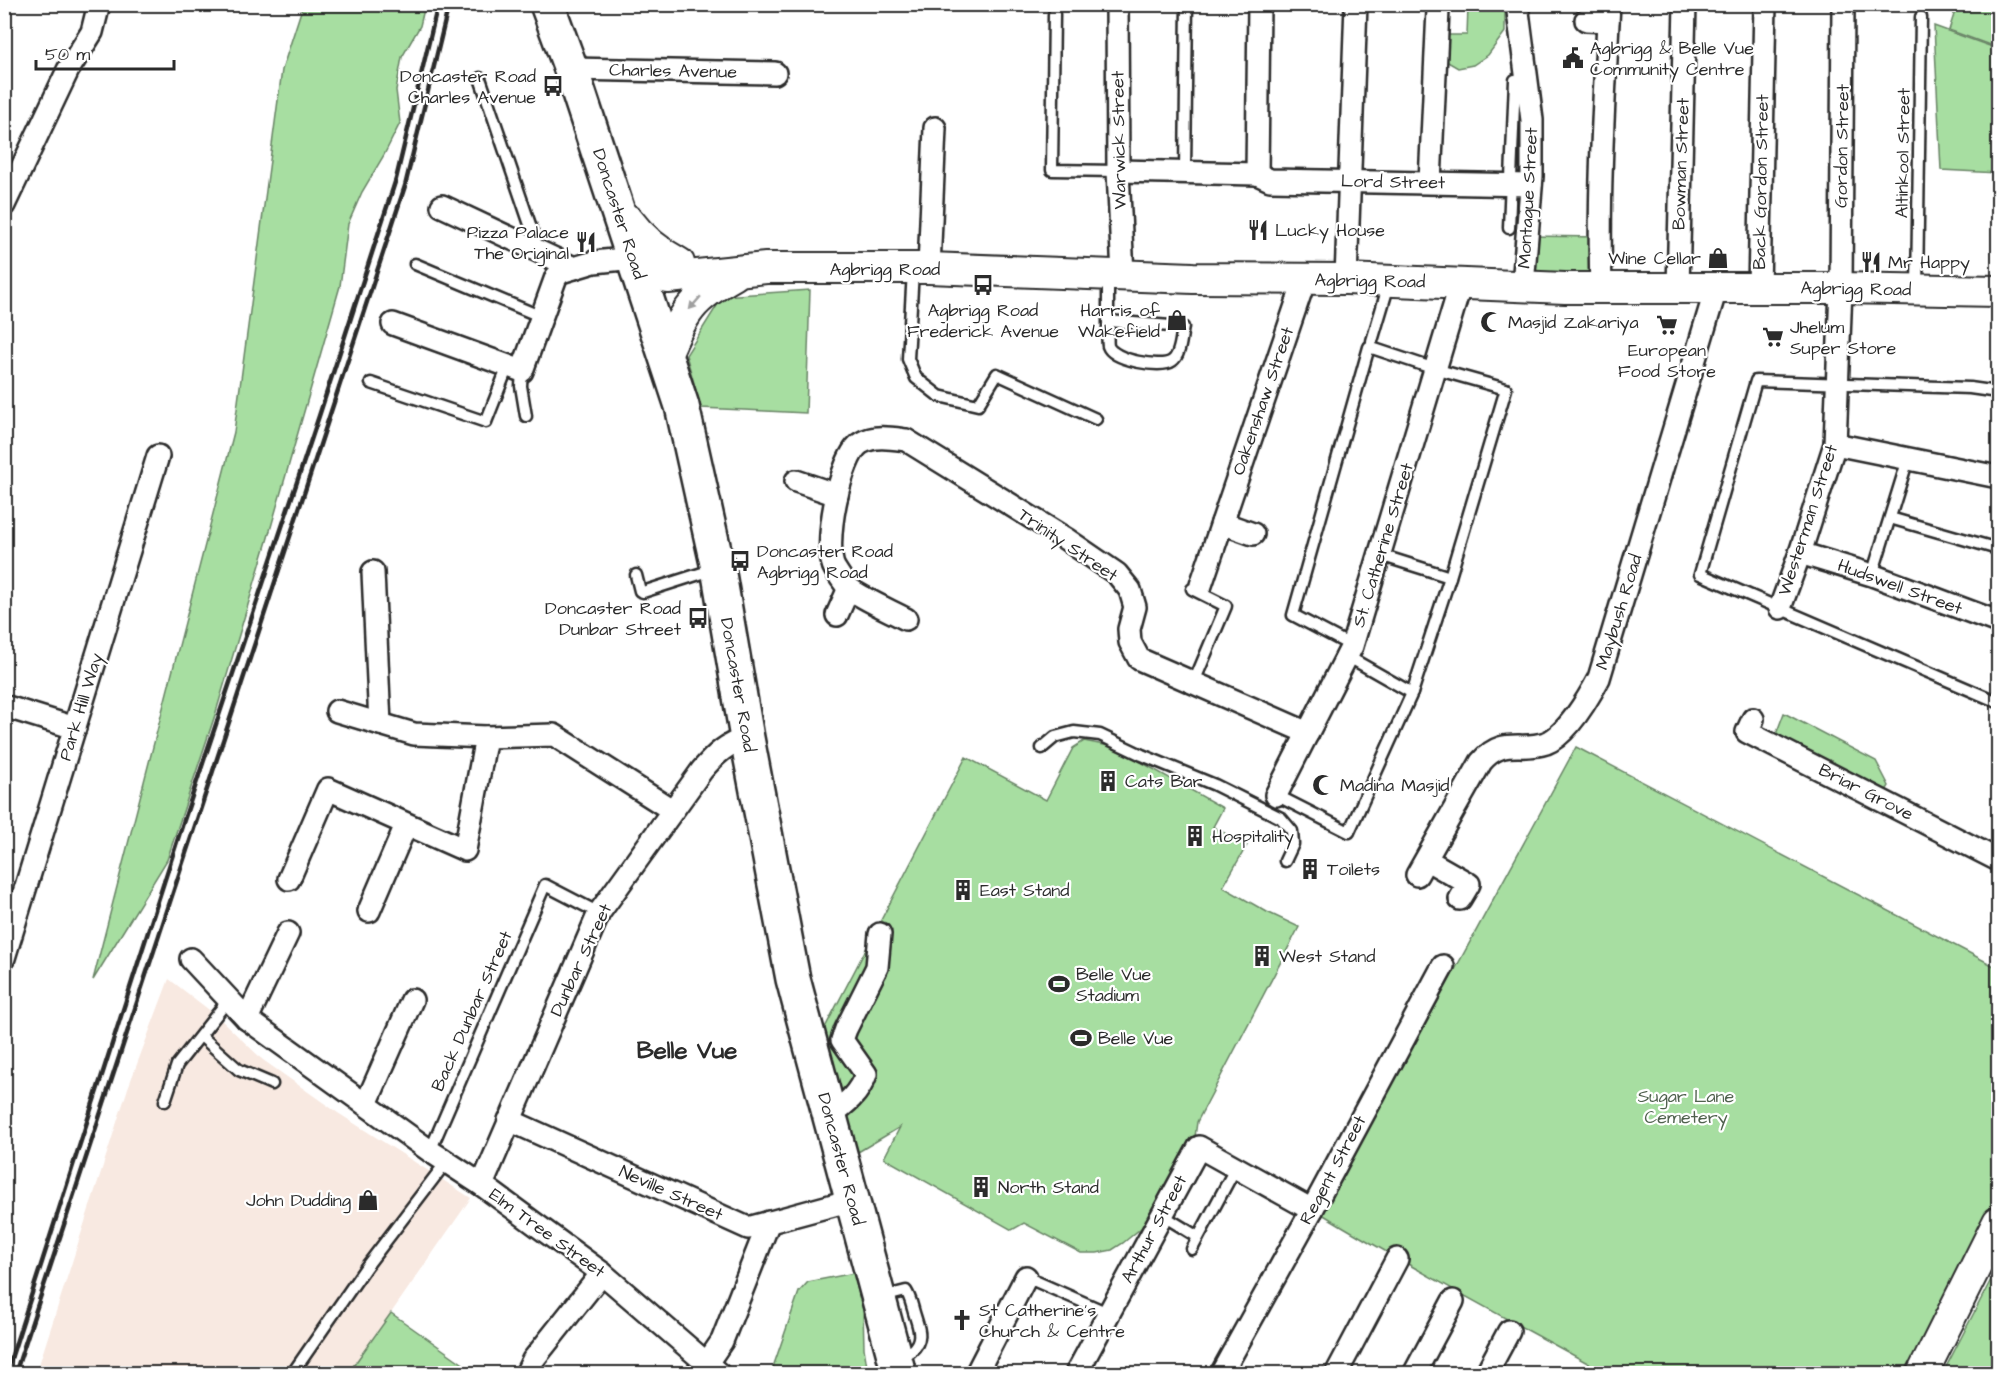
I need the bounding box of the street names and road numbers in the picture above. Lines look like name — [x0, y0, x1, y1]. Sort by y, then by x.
street label: Charles Avenue — [609, 57, 737, 85]
street label: Warwick Street — [1105, 70, 1133, 209]
street label: Gordon Street — [1828, 83, 1856, 208]
street label: Altinkool Street — [1889, 87, 1917, 218]
street label: Back Gordon Street — [1747, 93, 1775, 270]
street label: Bowman Street — [1666, 97, 1696, 231]
street label: Montague Street — [1512, 126, 1545, 269]
street label: Doncaster Road — [586, 146, 652, 282]
street label: Lord Street — [1341, 169, 1446, 195]
street label: Agbrigg Road — [830, 257, 940, 283]
street label: Agbrigg Road — [1314, 268, 1426, 295]
street label: Agbrigg Road — [1800, 276, 1912, 303]
street label: Oakenshaw Street — [1226, 323, 1300, 479]
street label: Westerman Street — [1772, 441, 1844, 599]
street label: St. Catherine Street — [1346, 459, 1420, 630]
street label: Trinity Street — [1013, 502, 1123, 589]
street label: Maybush Road — [1590, 551, 1649, 673]
street label: Hudswell Street — [1834, 553, 1966, 621]
street label: Doncaster Road — [714, 616, 762, 754]
street label: Park Hill Way — [53, 650, 110, 764]
street label: Briar Grove — [1814, 757, 1918, 827]
street label: Dunbar Street — [544, 899, 618, 1020]
street label: Back Dunbar Street — [425, 926, 519, 1095]
street label: Doncaster Road — [811, 1090, 871, 1228]
street label: Regent Street — [1294, 1110, 1374, 1230]
street label: Neville Street — [615, 1159, 728, 1227]
street label: Arthur Street — [1115, 1170, 1193, 1288]
street label: Elm Tree Street — [484, 1182, 611, 1284]

